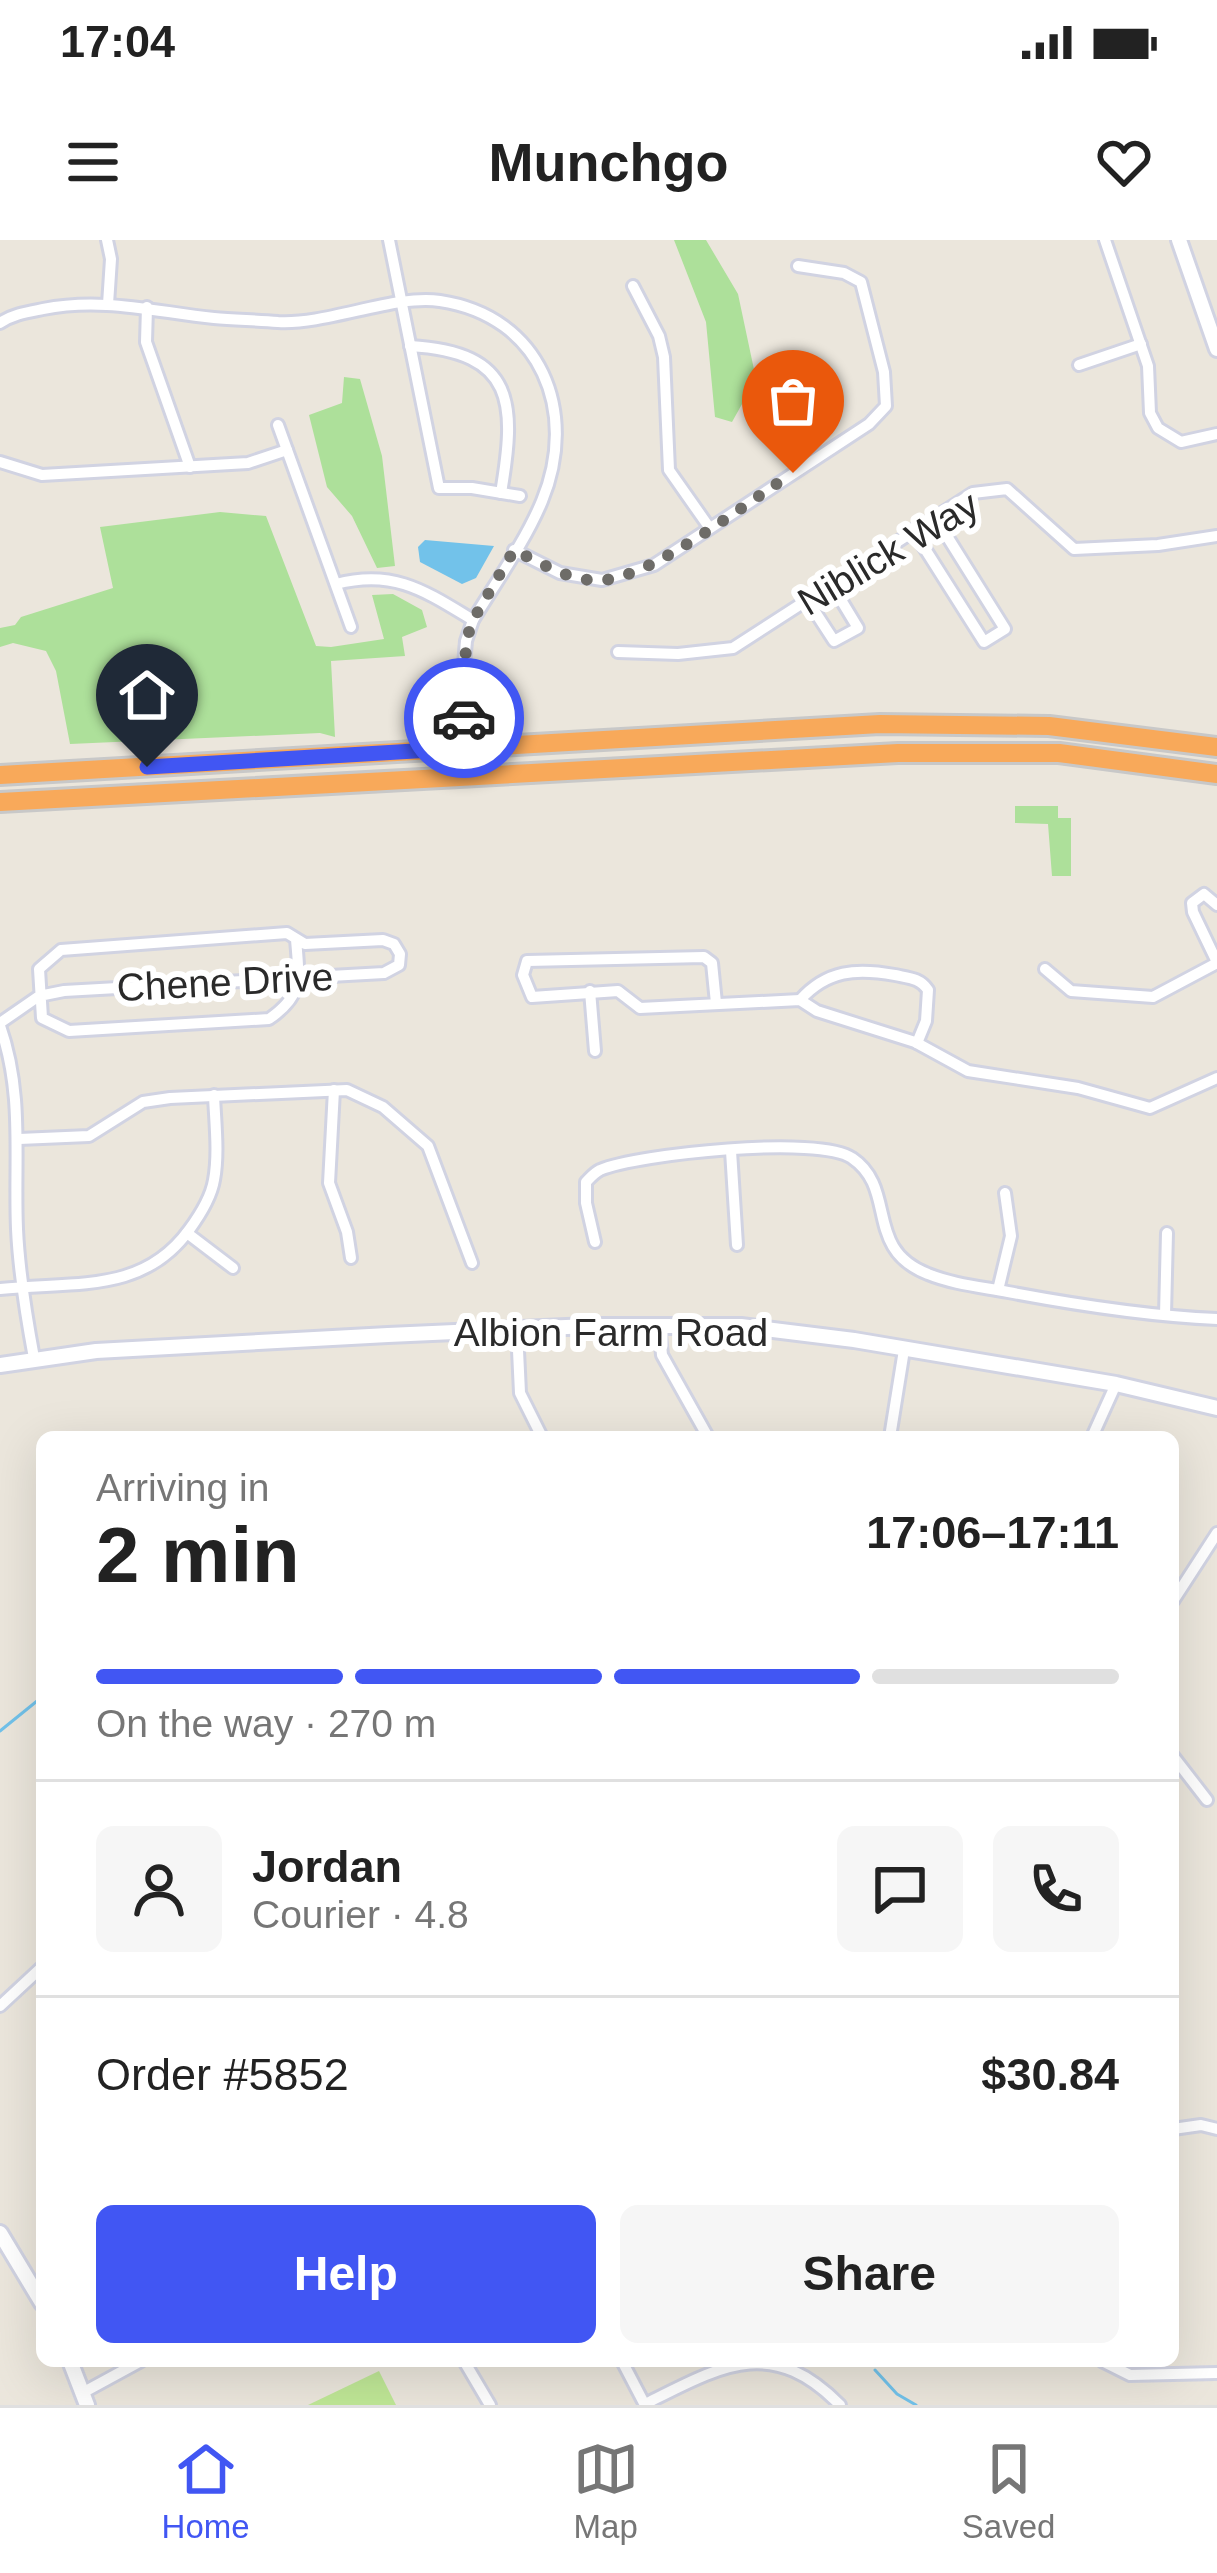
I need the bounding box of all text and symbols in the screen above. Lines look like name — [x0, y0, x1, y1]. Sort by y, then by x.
text: 17:04 — [60, 16, 175, 67]
icon: menu — [60, 129, 126, 195]
icon: heart — [1091, 129, 1157, 195]
text: Munchgo — [489, 132, 728, 192]
pin — [742, 350, 844, 473]
icon: bag — [760, 368, 826, 434]
street label: Niblick Way — [790, 482, 986, 624]
pin — [96, 644, 198, 767]
courier — [404, 658, 524, 778]
icon: home — [114, 662, 180, 728]
icon: car — [431, 685, 497, 751]
street label: Chene Drive — [116, 955, 334, 1009]
street label: Albion Farm Road — [454, 1311, 768, 1354]
text: Arriving in — [96, 1466, 269, 1509]
text: 17:06–17:11 — [866, 1507, 1119, 1558]
text: 2 min — [96, 1511, 300, 1599]
text: On the way · 270 m — [96, 1702, 436, 1745]
button: person — [96, 1826, 222, 1952]
button: chat — [837, 1826, 963, 1952]
button: phone — [993, 1826, 1119, 1952]
text: Jordan — [252, 1841, 402, 1892]
text: Courier · 4.8 — [252, 1893, 469, 1936]
text: Order #5852 — [96, 2049, 349, 2100]
text: $30.84 — [981, 2049, 1119, 2100]
button: Help — [96, 2205, 596, 2343]
button: Share — [620, 2205, 1119, 2343]
tab: Home — [162, 2436, 250, 2546]
tab: Map — [573, 2436, 639, 2546]
tab: Saved — [962, 2436, 1055, 2546]

